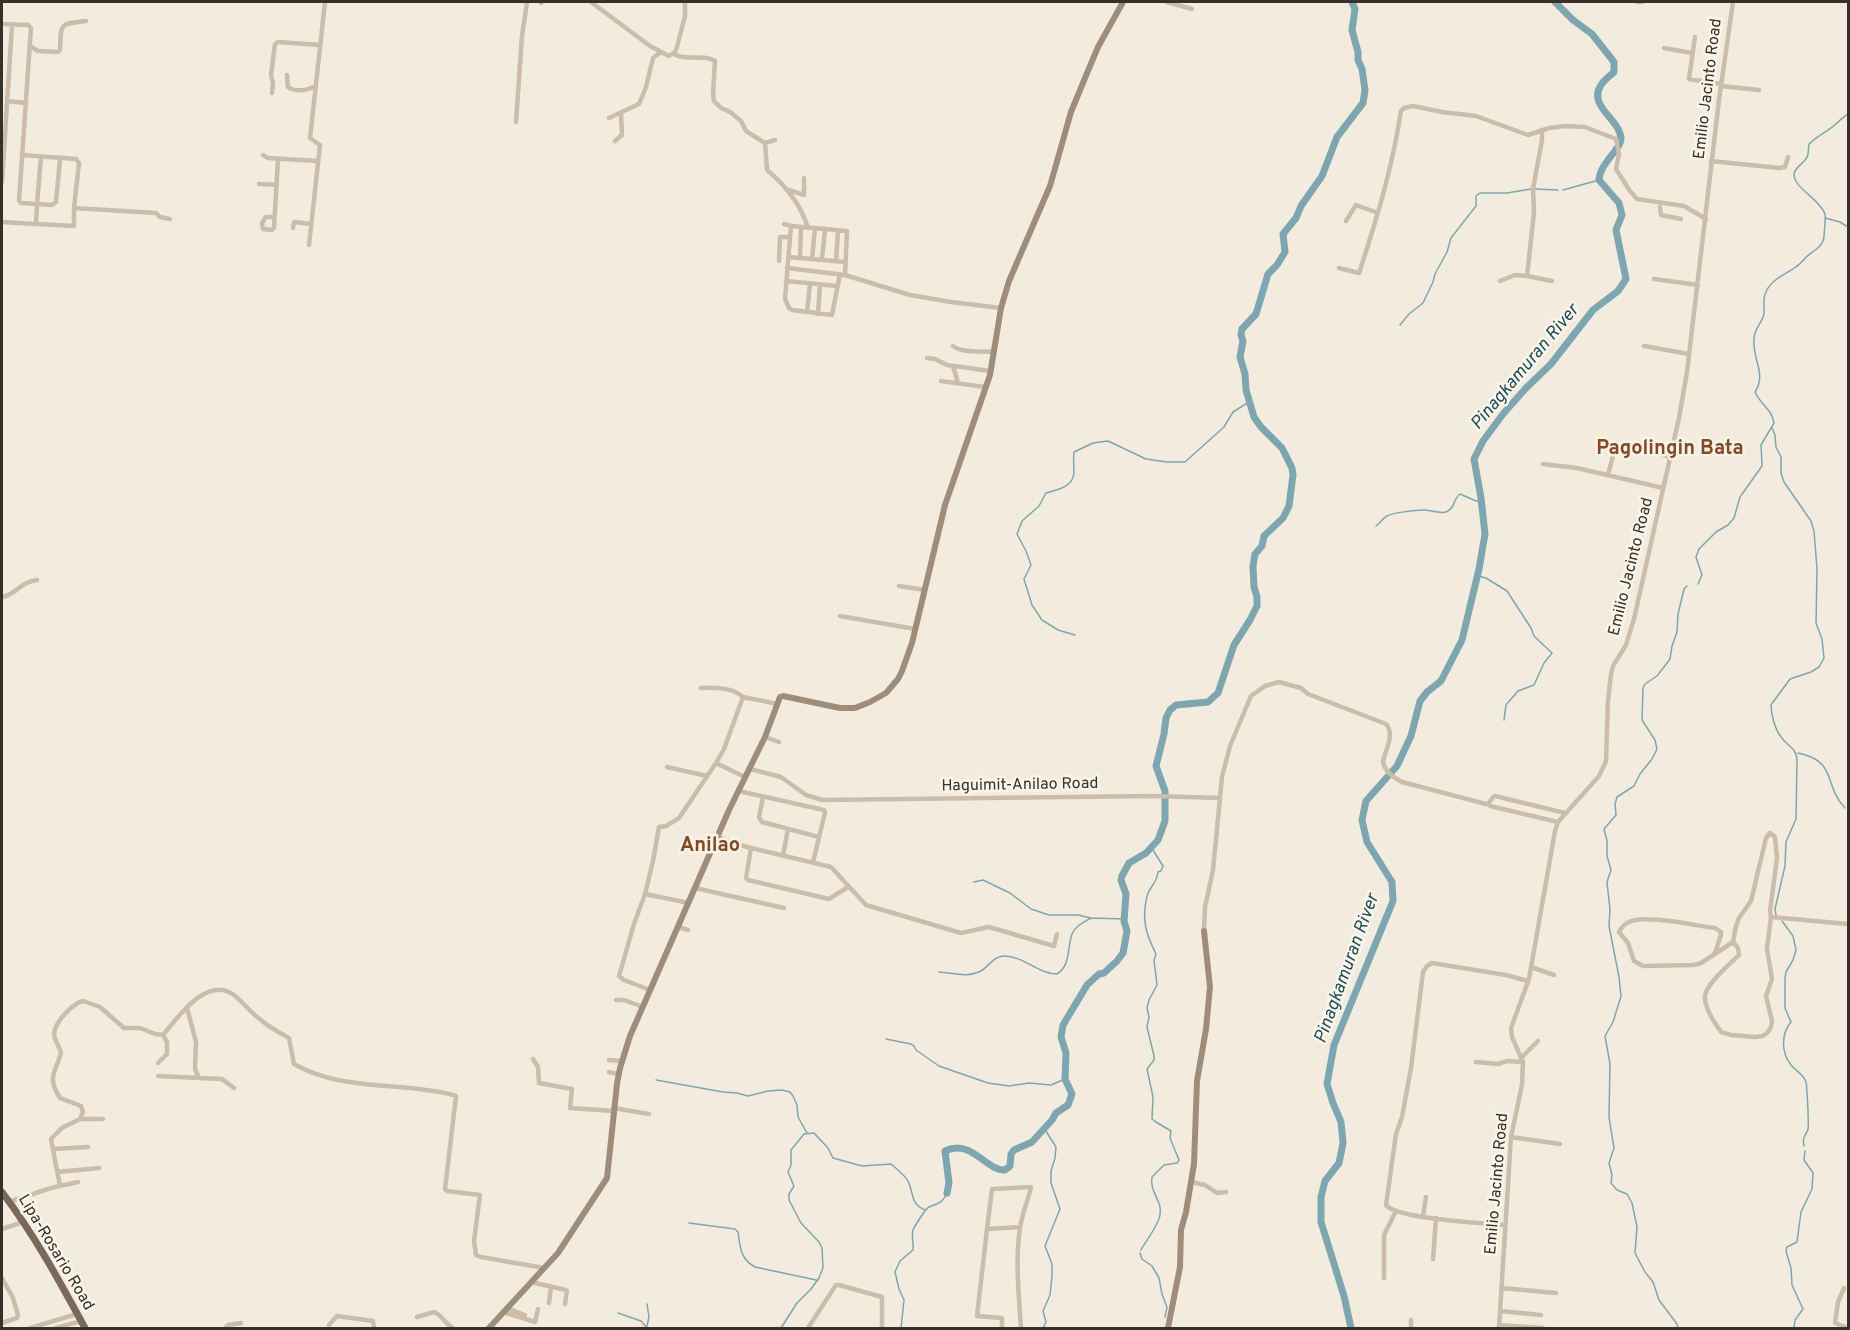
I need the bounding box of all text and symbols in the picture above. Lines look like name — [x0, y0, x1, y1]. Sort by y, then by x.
street label: Emilio Jacinto Road — [1691, 17, 1727, 161]
water label: Pinagkamuran River — [1467, 301, 1585, 435]
district label: Pagolingin Bata — [1596, 438, 1744, 462]
street label: Emilio Jacinto Road — [1606, 496, 1658, 638]
street label: Haguimit-Anilao Road — [941, 775, 1099, 797]
district label: Anilao — [680, 835, 740, 859]
water label: Pinagkamuran River — [1311, 891, 1385, 1047]
street label: Emilio Jacinto Road — [1482, 1112, 1514, 1256]
street label: Lipa-Rosario Road — [13, 1192, 97, 1314]

